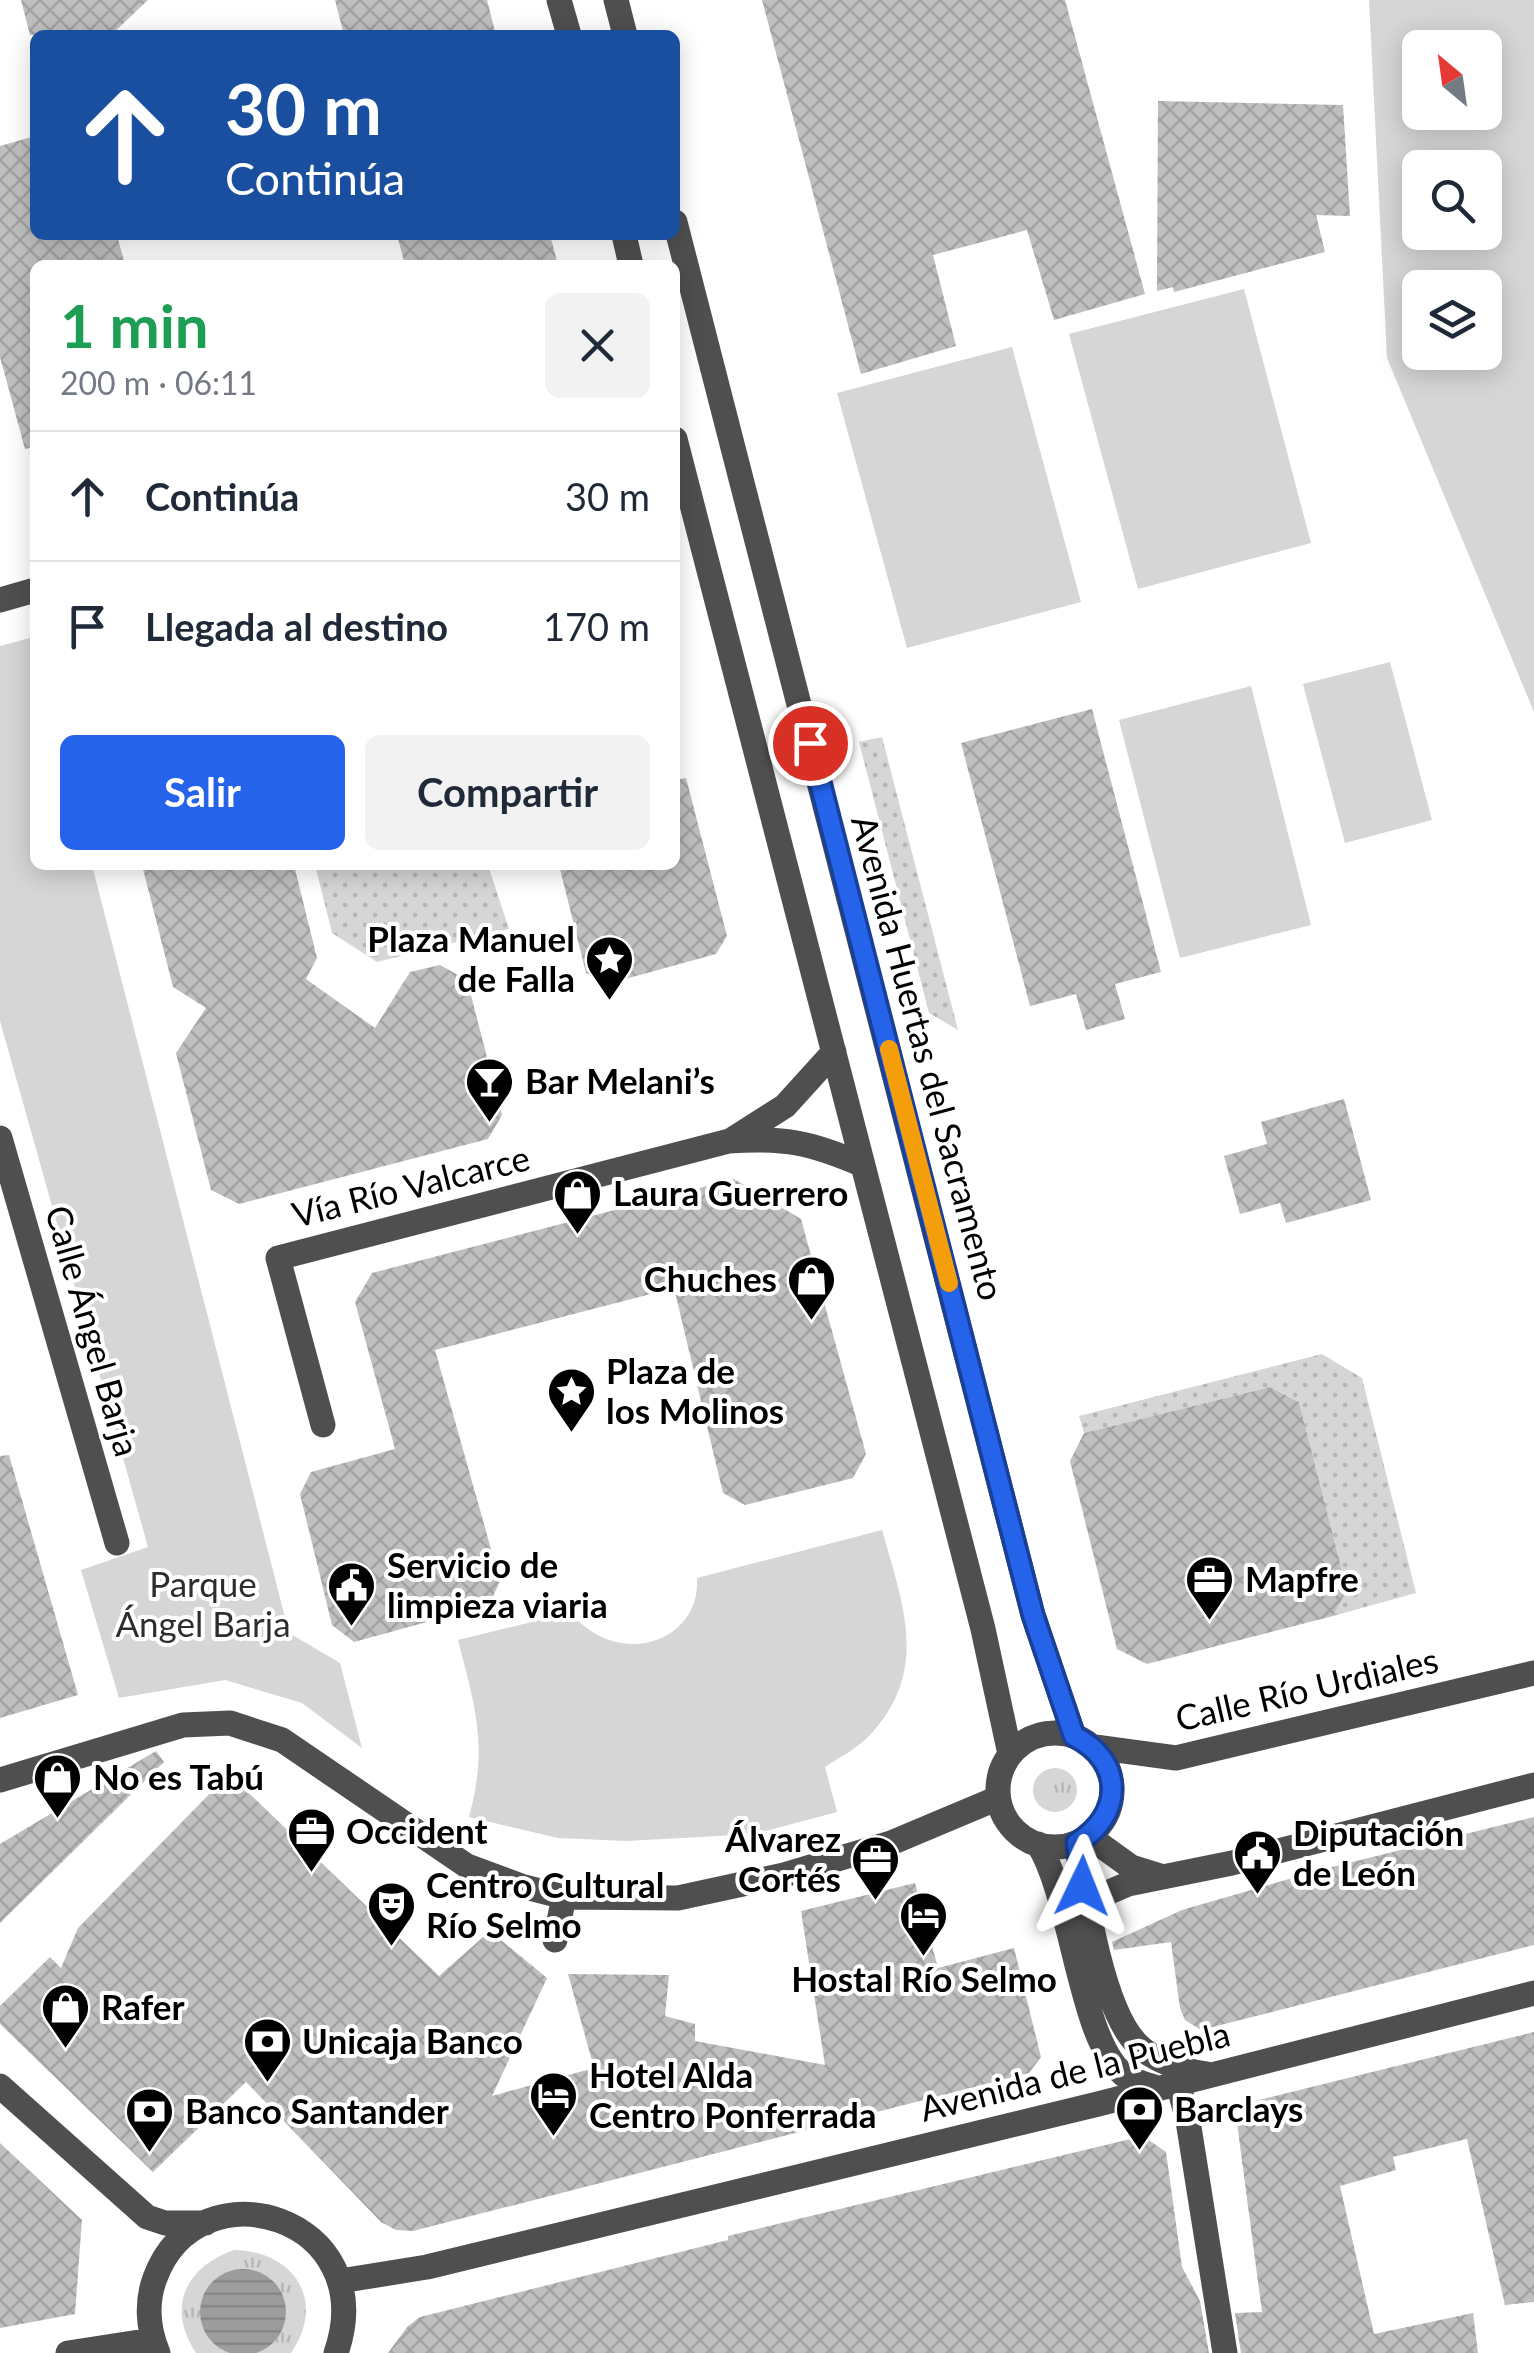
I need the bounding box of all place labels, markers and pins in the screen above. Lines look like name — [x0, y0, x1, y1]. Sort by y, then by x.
pin — [768, 701, 853, 786]
place label: Plaza Manuel de Falla — [367, 917, 575, 999]
place icon: Plaza Manuel de Falla — [584, 934, 636, 1002]
bar icon: Bar Melani’s — [464, 1056, 516, 1124]
place label: Bar Melani’s — [525, 1059, 715, 1101]
shop icon: Laura Guerrero — [552, 1168, 604, 1236]
place label: Laura Guerrero — [613, 1171, 848, 1213]
shop icon: Chuches — [786, 1254, 838, 1322]
place label: Chuches — [644, 1257, 777, 1299]
place label: Plaza de los Molinos — [606, 1349, 784, 1431]
place icon: Plaza de los Molinos — [545, 1366, 597, 1434]
place label: Servicio de limpieza viaria — [387, 1543, 608, 1625]
office icon: Mapfre — [1184, 1554, 1236, 1622]
place label: Mapfre — [1245, 1557, 1359, 1599]
public building icon: Servicio de limpieza viaria — [326, 1560, 378, 1628]
shop icon: No es Tabú — [32, 1752, 84, 1820]
place label: No es Tabú — [93, 1755, 264, 1797]
office icon: Occident — [285, 1806, 337, 1874]
place label: Occident — [346, 1809, 487, 1851]
place label: Diputación de León — [1293, 1811, 1464, 1893]
place label: Álvarez Cortés — [724, 1817, 841, 1899]
public building icon: Diputación de León — [1232, 1828, 1284, 1896]
office icon: Álvarez Cortés — [850, 1834, 902, 1902]
place label: Centro Cultural Río Selmo — [426, 1863, 665, 1945]
theatre icon: Centro Cultural Río Selmo — [365, 1880, 417, 1948]
hotel icon: Hostal Río Selmo — [898, 1890, 950, 1958]
place label: Hostal Río Selmo — [791, 1957, 1057, 1999]
shop icon: Rafer — [40, 1982, 92, 2050]
place label: Rafer — [101, 1985, 185, 2027]
bank icon: Unicaja Banco — [241, 2016, 293, 2084]
place label: Unicaja Banco — [302, 2019, 523, 2061]
place label: Hotel Alda Centro Ponferrada — [589, 2053, 877, 2135]
hotel icon: Hotel Alda Centro Ponferrada — [528, 2070, 580, 2138]
bank icon: Barclays — [1113, 2084, 1165, 2152]
bank icon: Banco Santander — [124, 2086, 176, 2154]
place label: Barclays — [1174, 2087, 1303, 2129]
place label: Banco Santander — [185, 2089, 449, 2131]

